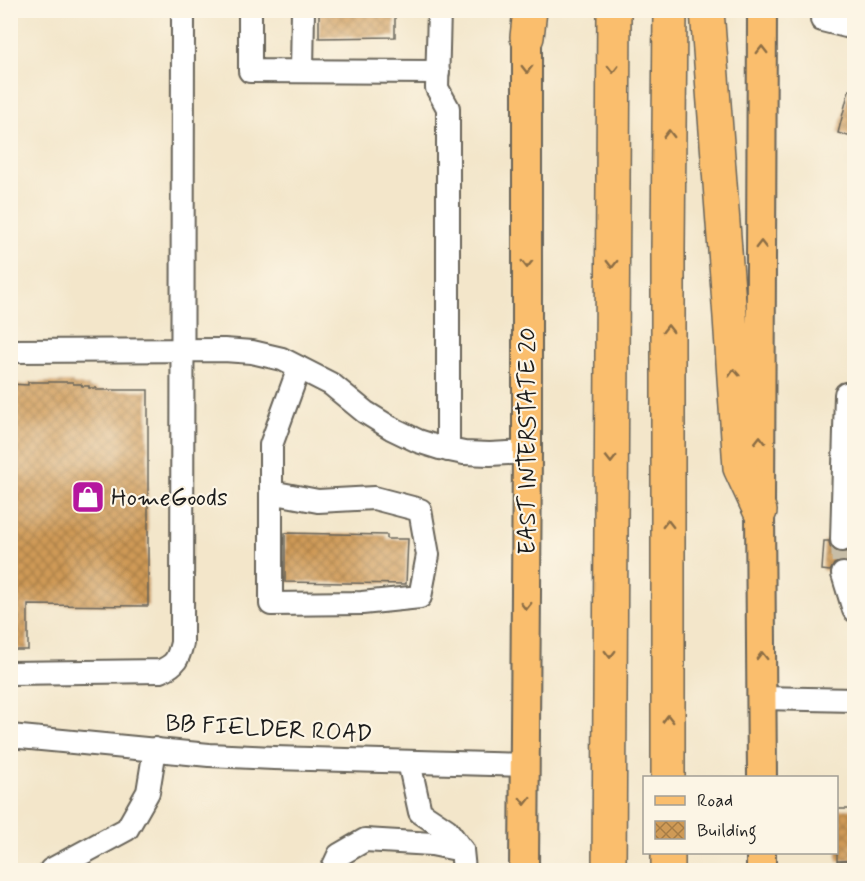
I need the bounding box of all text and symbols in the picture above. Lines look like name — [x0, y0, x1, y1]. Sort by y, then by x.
one-way arrow — [756, 46, 768, 55]
one-way arrow — [521, 64, 533, 73]
one-way arrow — [607, 64, 619, 73]
one-way arrow — [663, 130, 675, 139]
one-way arrow — [755, 241, 767, 250]
one-way arrow — [521, 259, 533, 268]
one-way arrow — [606, 259, 618, 268]
one-way arrow — [662, 325, 674, 334]
street label: EAST INTERSTATE 20 — [513, 327, 544, 555]
one-way arrow — [727, 369, 740, 378]
one-way arrow — [754, 436, 766, 445]
one-way arrow — [605, 454, 617, 463]
shop icon: HomeGoods — [70, 479, 106, 515]
place label: HomeGoods — [111, 483, 228, 514]
one-way arrow — [662, 520, 674, 529]
one-way arrow — [520, 601, 533, 610]
one-way arrow — [604, 649, 616, 658]
one-way arrow — [755, 652, 768, 661]
street label: BB FIELDER ROAD — [165, 709, 373, 750]
one-way arrow — [662, 715, 674, 724]
legend — [643, 776, 838, 854]
text: Road — [697, 789, 733, 813]
one-way arrow — [519, 796, 531, 805]
text: Building — [697, 819, 757, 845]

